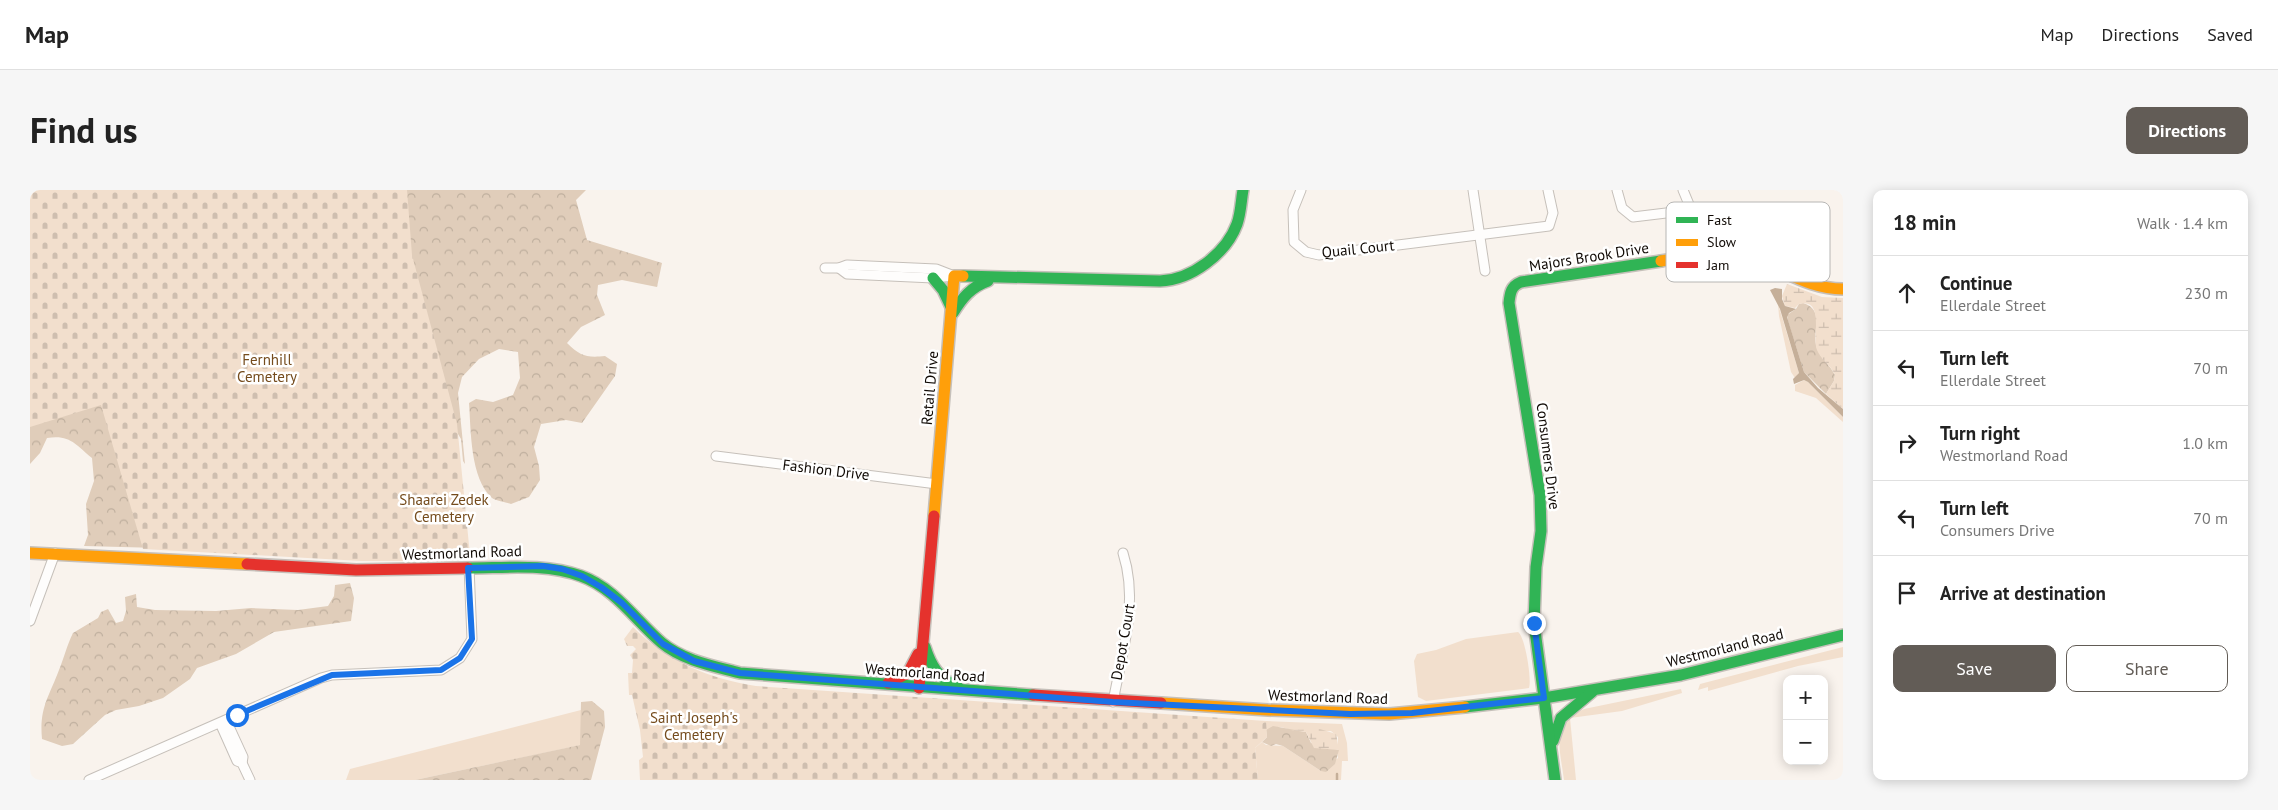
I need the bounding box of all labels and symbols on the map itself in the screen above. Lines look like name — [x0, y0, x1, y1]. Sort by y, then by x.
legend — [1666, 202, 1830, 282]
text: Fast — [1707, 211, 1732, 229]
text: Slow — [1707, 233, 1737, 251]
street label: Quail Court — [1321, 235, 1395, 262]
street label: Majors Brook Drive — [1528, 238, 1650, 275]
text: Jam — [1706, 256, 1729, 274]
park label: Fernhill Cemetery — [237, 350, 297, 386]
street label: Retail Drive — [917, 350, 942, 426]
street label: Consumers Drive — [1533, 401, 1564, 510]
street label: Fashion Drive — [781, 455, 871, 484]
park label: Shaarei Zedek Cemetery — [399, 490, 489, 526]
street label: Westmorland Road — [402, 541, 522, 564]
street label: Depot Court — [1106, 602, 1139, 682]
route end — [1523, 612, 1546, 635]
street label: Westmorland Road — [1664, 624, 1785, 671]
street label: Westmorland Road — [865, 659, 986, 686]
street label: Westmorland Road — [1268, 685, 1388, 708]
route start — [226, 704, 249, 727]
park label: Saint Joseph's Cemetery — [650, 708, 738, 744]

